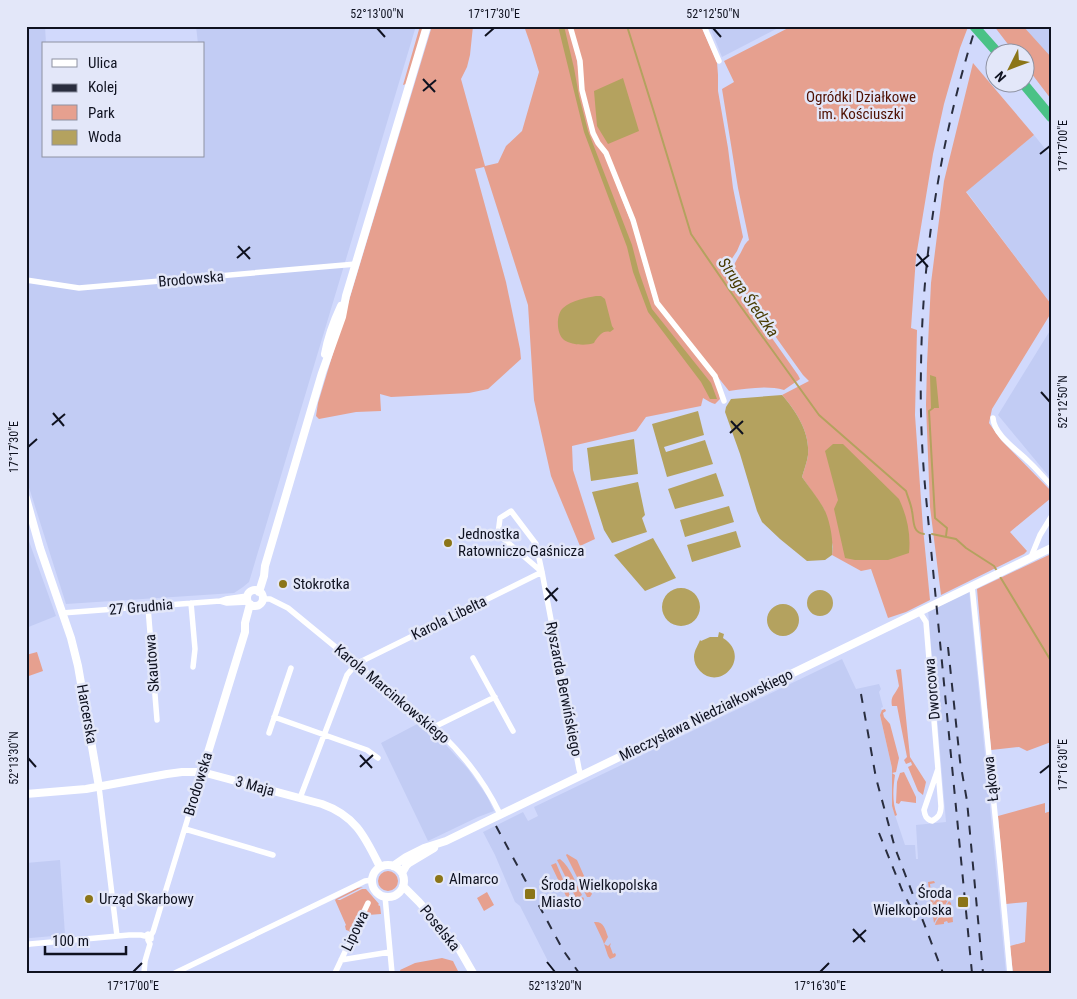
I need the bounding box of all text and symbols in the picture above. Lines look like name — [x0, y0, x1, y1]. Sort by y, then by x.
text: 52°13'00"N — [350, 7, 404, 21]
text: 17°17'30"E — [468, 7, 520, 21]
text: 52°12'50"N — [686, 7, 740, 21]
legend — [42, 42, 205, 158]
north arrow — [984, 42, 1034, 92]
text: Ulica — [88, 54, 117, 72]
text: N — [992, 68, 1009, 85]
text: Kolej — [88, 78, 117, 96]
park label: Ogródki Działkowe im. Kościuszki — [806, 88, 916, 123]
text: Park — [88, 104, 115, 122]
text: 17°17'00"E — [1056, 120, 1070, 172]
text: Woda — [88, 128, 121, 146]
water label: Struga Średzka — [714, 254, 783, 341]
street label: Brodowska — [158, 267, 224, 291]
text: 52°12'50"N — [1056, 375, 1070, 429]
text: 17°17'30"E — [7, 421, 21, 473]
place label: Jednostka Ratowniczo-Gaśnicza — [458, 525, 584, 560]
marker: Jednostka Ratowniczo-Gaśnicza — [442, 537, 454, 549]
place label: Stokrotka — [293, 575, 350, 593]
marker: Stokrotka — [277, 578, 289, 590]
street label: Karola Libelta — [408, 592, 490, 644]
street label: 27 Grudnia — [108, 595, 174, 619]
street label: Ryszarda Berwińskiego — [542, 620, 586, 758]
street label: Skautowa — [141, 634, 163, 692]
street label: Karola Marcinkowskiego — [331, 640, 453, 748]
street label: Dworcowa — [920, 657, 944, 721]
street label: Mieczysława Niedziałkowskiego — [616, 665, 796, 765]
street label: Harcerska — [73, 683, 101, 745]
text: 52°13'30"N — [7, 731, 21, 785]
text: 17°16'30"E — [1056, 739, 1070, 791]
street label: Brodowska — [180, 750, 216, 818]
street label: Łąkowa — [980, 755, 1002, 803]
street label: 3 Maja — [233, 772, 277, 800]
place label: Almarco — [449, 870, 498, 888]
marker: Almarco — [433, 873, 445, 885]
place label: Środa Wielkopolska Miasto — [541, 876, 658, 911]
place label: Środa Wielkopolska — [873, 884, 952, 919]
marker: Środa Wielkopolska Miasto — [523, 887, 537, 901]
place label: Urząd Skarbowy — [99, 890, 194, 908]
marker: Urząd Skarbowy — [83, 893, 95, 905]
marker: Środa Wielkopolska — [956, 895, 970, 909]
street label: Poselska — [416, 901, 464, 955]
street label: Lipowa — [338, 908, 372, 954]
scale bar — [45, 924, 126, 956]
text: 100 m — [52, 932, 89, 950]
text: 17°17'00"E — [107, 979, 159, 993]
text: 52°13'20"N — [528, 979, 582, 993]
text: 17°16'30"E — [794, 979, 846, 993]

